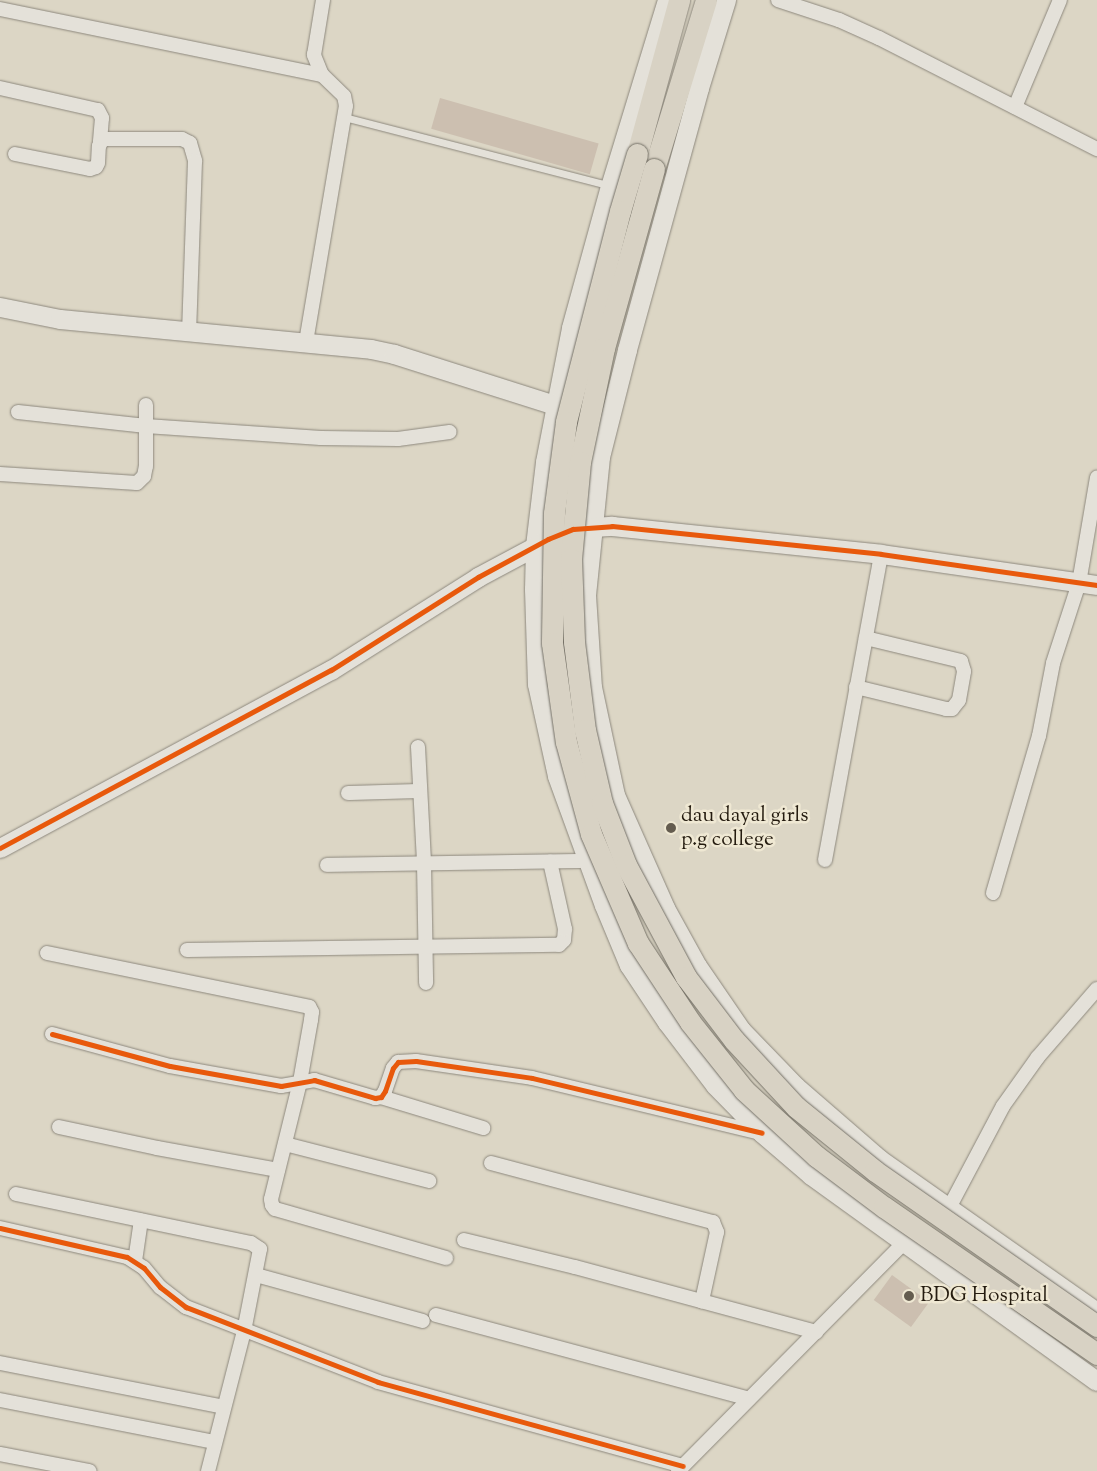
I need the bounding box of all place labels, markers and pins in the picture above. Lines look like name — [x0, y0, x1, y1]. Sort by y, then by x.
place label: dau dayal girls p.g college — [681, 803, 809, 853]
marker: dau dayal girls p.g college — [665, 822, 677, 834]
place label: BDG Hospital — [920, 1283, 1048, 1309]
marker: BDG Hospital — [902, 1289, 916, 1303]

